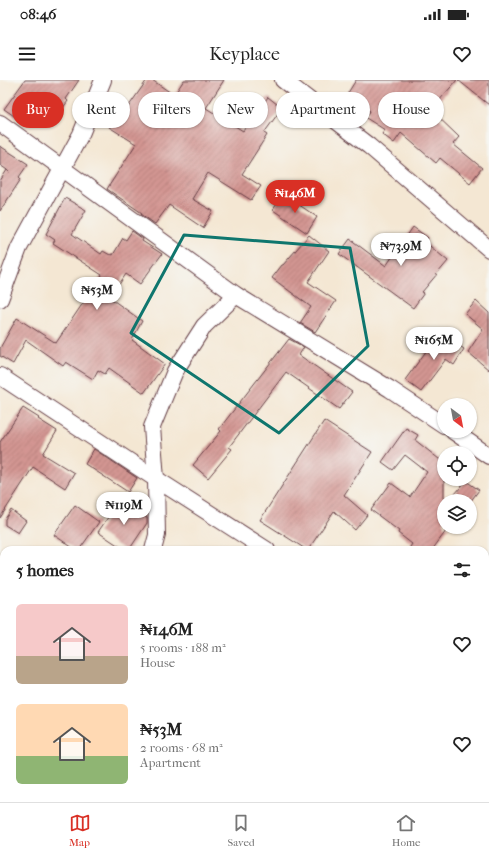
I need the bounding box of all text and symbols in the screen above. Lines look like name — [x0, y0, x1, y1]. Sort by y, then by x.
text: 08:46 — [20, 5, 56, 23]
icon: menu — [16, 43, 38, 65]
icon: heart — [451, 43, 473, 65]
text: Keyplace — [209, 44, 280, 65]
chip: Buy — [12, 92, 64, 128]
chip: Rent — [72, 92, 130, 128]
chip: Filters — [138, 92, 205, 128]
chip: New — [213, 92, 268, 128]
chip: Apartment — [276, 92, 370, 128]
chip: House — [378, 92, 444, 128]
pin: ₦146M — [267, 180, 323, 214]
text: ₦146M — [275, 185, 315, 200]
pin: ₦73.9M — [368, 233, 434, 267]
text: ₦73.9M — [380, 238, 422, 253]
pin: ₦53M — [73, 277, 121, 311]
text: ₦53M — [81, 282, 113, 297]
pin: ₦165M — [406, 327, 462, 361]
text: ₦165M — [415, 332, 453, 347]
north arrow — [437, 398, 477, 438]
map controls — [437, 398, 477, 534]
button: locate — [437, 446, 477, 486]
pin: ₦119M — [96, 492, 152, 526]
button: layers — [437, 494, 477, 534]
text: ₦119M — [105, 497, 143, 512]
icon: filters — [451, 559, 473, 581]
text: 5 homes — [16, 560, 74, 580]
text: ₦146M — [140, 619, 193, 639]
icon: home — [48, 620, 96, 668]
icon: heart — [451, 633, 473, 655]
text: 5 rooms · 188 m² — [140, 640, 226, 655]
text: House — [140, 655, 175, 670]
text: ₦53M — [140, 719, 182, 739]
icon: home — [48, 720, 96, 768]
icon: heart — [451, 733, 473, 755]
text: 2 rooms · 68 m² — [140, 740, 223, 755]
text: Apartment — [140, 755, 201, 770]
tab: Map — [69, 812, 91, 849]
tab: Saved — [228, 812, 255, 849]
tab: Home — [392, 812, 420, 849]

